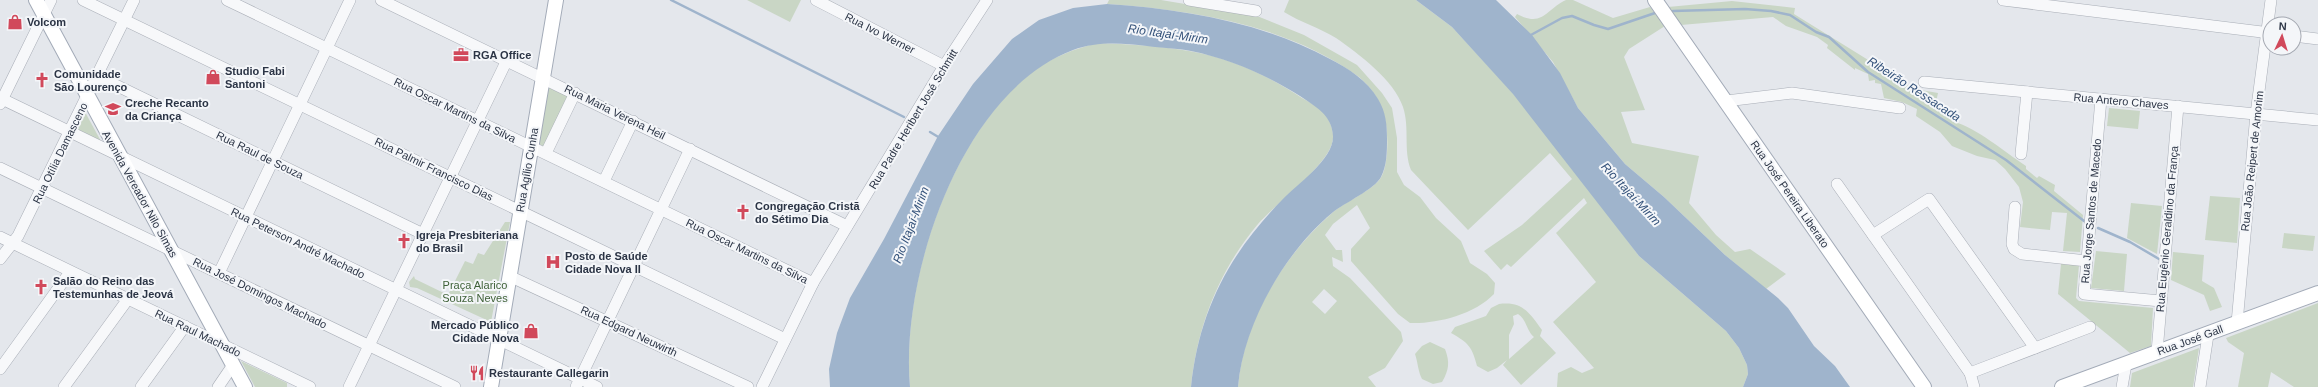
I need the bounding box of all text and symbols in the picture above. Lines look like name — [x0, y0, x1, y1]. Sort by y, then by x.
street label: Rua Ivo Werner — [843, 10, 917, 56]
shop icon: Volcom — [6, 13, 24, 31]
place label: Volcom — [27, 16, 66, 28]
north arrow — [2262, 16, 2302, 56]
text: N — [2278, 20, 2287, 32]
water label: Rio Itajaí-Mirim — [1127, 21, 1209, 47]
office icon: RGA Office — [452, 46, 470, 64]
street label: Rua Padre Heribert José Schmitt — [866, 47, 960, 191]
place label: RGA Office — [473, 49, 531, 61]
water label: Ribeirão Ressacada — [1865, 54, 1963, 124]
place label: Studio Fabi Santoni — [225, 65, 285, 90]
place label: Comunidade São Lourenço — [54, 68, 128, 93]
shop icon: Studio Fabi Santoni — [204, 68, 222, 86]
church icon: Comunidade São Lourenço — [33, 71, 51, 89]
street label: Rua Oscar Martins da Silva — [392, 75, 519, 145]
street label: Rua Maria Verena Heil — [563, 82, 667, 142]
street label: Rua João Reipert de Amorim — [2239, 90, 2265, 232]
street label: Rua Antero Chaves — [2073, 91, 2170, 111]
place label: Creche Recanto da Criança — [125, 97, 209, 122]
school or university icon: Creche Recanto da Criança — [104, 100, 122, 118]
street label: Rua Otília Damasceno — [30, 101, 90, 205]
street label: Rua Agílio Cunha — [514, 126, 540, 213]
street label: Avenida Vereador Nilo Simas — [100, 129, 180, 260]
street label: Rua Raul de Souza — [214, 129, 306, 182]
street label: Rua Palmir Francisco Dias — [373, 135, 496, 203]
street label: Rua José Pereira Liberato — [1748, 138, 1832, 250]
street label: Rua Jorge Santos de Macedo — [2079, 138, 2103, 284]
street label: Rua Eugênio Geraldino da França — [2154, 144, 2180, 313]
water label: Rio Itajaí-Mirim — [1598, 160, 1664, 228]
water label: Rio Itajaí-Mirim — [890, 185, 932, 265]
place label: Congregação Cristã do Sétimo Dia — [755, 200, 860, 225]
church icon: Congregação Cristã do Sétimo Dia — [734, 203, 752, 221]
street label: Rua Peterson André Machado — [229, 205, 367, 281]
street label: Rua Oscar Martins da Silva — [684, 216, 811, 286]
place label: Igreja Presbiteriana do Brasil — [416, 229, 519, 254]
church icon: Igreja Presbiteriana do Brasil — [395, 232, 413, 250]
place label: Posto de Saúde Cidade Nova II — [565, 250, 648, 275]
hospital icon: Posto de Saúde Cidade Nova II — [544, 253, 562, 271]
street label: Rua José Domingos Machado — [191, 255, 329, 331]
place label: Salão do Reino das Testemunhas de Jeová — [53, 275, 174, 300]
church icon: Salão do Reino das Testemunhas de Jeová — [32, 278, 50, 296]
park label: Praça Alarico Souza Neves — [442, 279, 508, 304]
street label: Rua Edgard Neuwirth — [579, 303, 679, 359]
street label: Rua Raul Machado — [153, 307, 243, 359]
place label: Mercado Público Cidade Nova — [431, 319, 520, 344]
shop icon: Mercado Público Cidade Nova — [522, 322, 540, 340]
street label: Rua José Gall — [2155, 323, 2225, 357]
restaurant icon: Restaurante Callegarin — [468, 364, 486, 382]
place label: Restaurante Callegarin — [489, 367, 609, 379]

